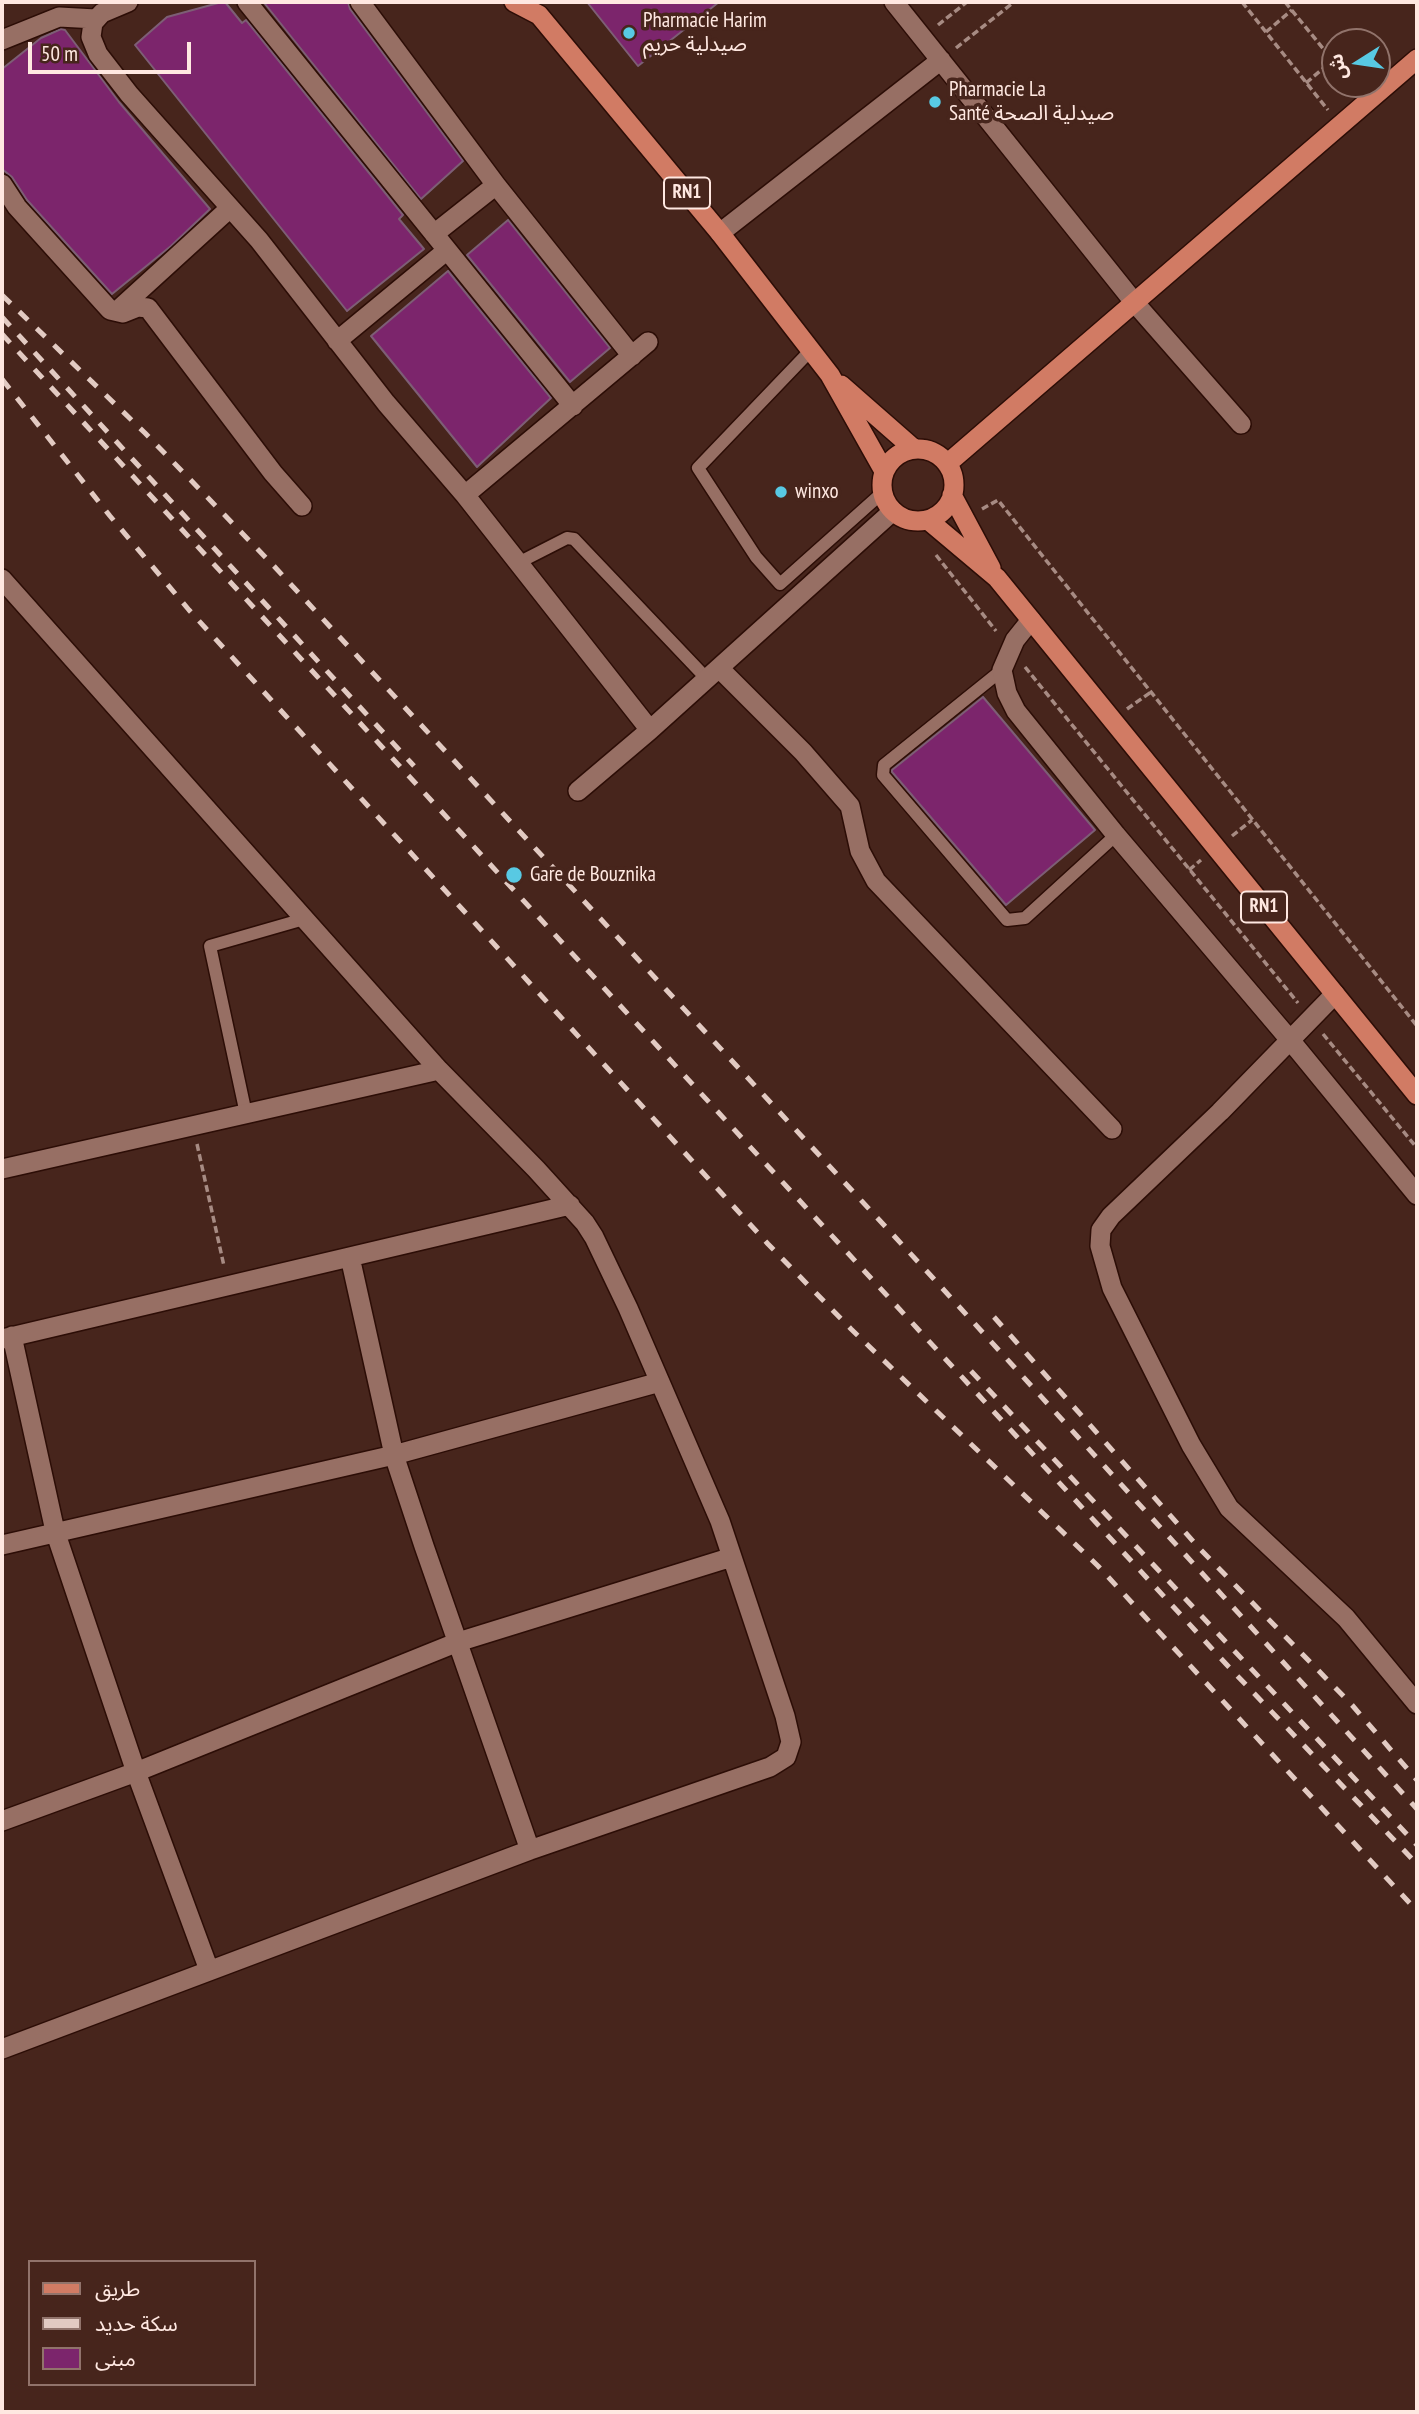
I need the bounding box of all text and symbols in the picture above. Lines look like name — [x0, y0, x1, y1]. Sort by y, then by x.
place label: Pharmacie Harim صيدلية حريم — [643, 8, 767, 58]
marker: Pharmacie Harim صيدلية حريم — [621, 25, 637, 41]
scale bar — [32, 28, 194, 72]
north arrow — [1321, 28, 1391, 98]
text: 50 m — [41, 40, 78, 67]
text: ش — [1323, 52, 1352, 82]
place label: Pharmacie La Santé صيدلية الصحة — [949, 77, 1114, 127]
marker: Pharmacie La Santé صيدلية الصحة — [927, 94, 943, 110]
road number: RN1 — [664, 178, 710, 209]
place label: winxo — [795, 479, 838, 505]
marker: winxo — [773, 484, 789, 500]
place label: Gare de Bouznika — [530, 862, 656, 888]
marker: Gare de Bouznika — [504, 865, 524, 885]
road number: RN1 — [1241, 892, 1287, 923]
legend — [28, 2260, 256, 2386]
text: طريق — [95, 2275, 140, 2302]
text: سكة حديد — [95, 2310, 178, 2337]
text: مبنى — [95, 2345, 136, 2372]

